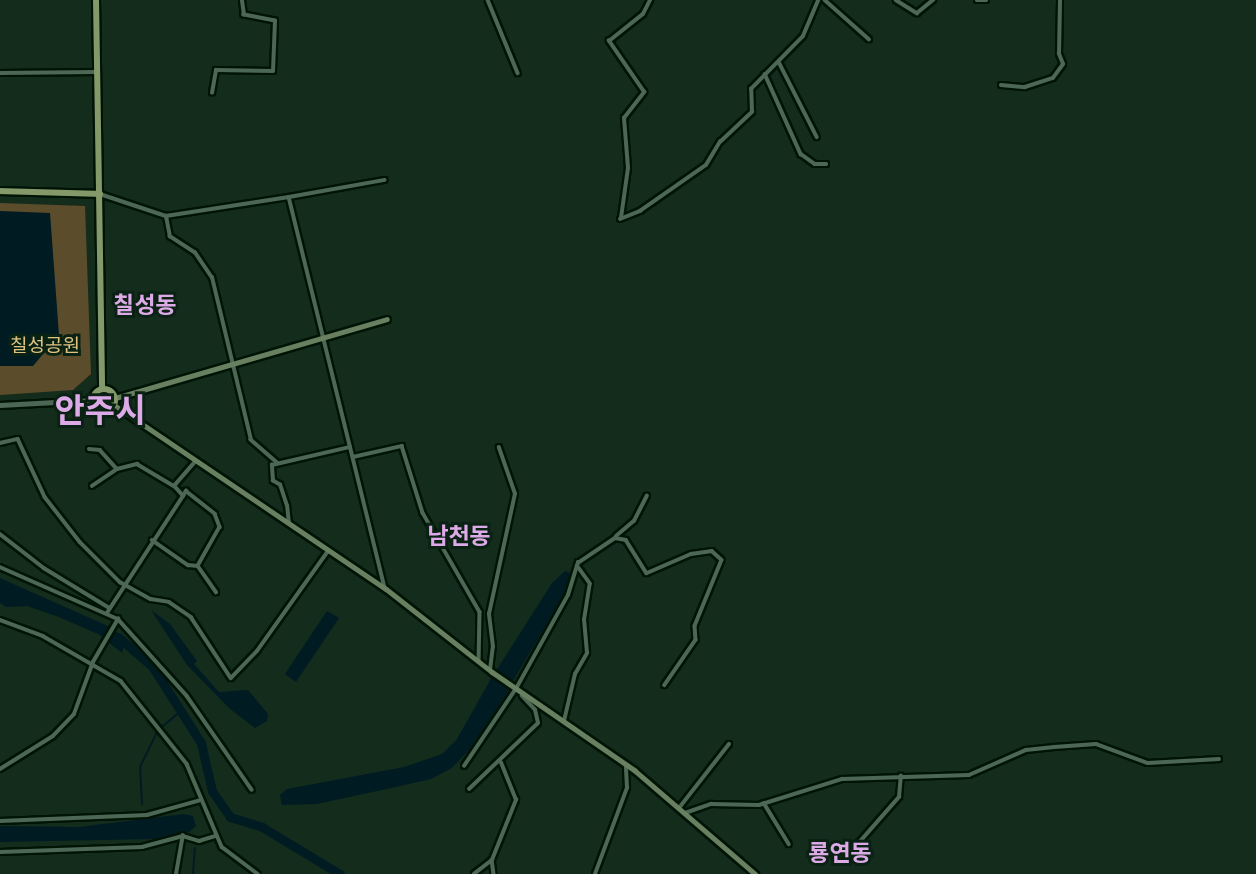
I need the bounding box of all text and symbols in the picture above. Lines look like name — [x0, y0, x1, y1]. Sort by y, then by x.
district label: 칠성동 — [113, 290, 177, 318]
park label: 칠성공원 — [10, 334, 80, 356]
district label: 안주시 — [54, 390, 146, 430]
district label: 남천동 — [427, 521, 491, 549]
district label: 룡연동 — [808, 838, 872, 866]

